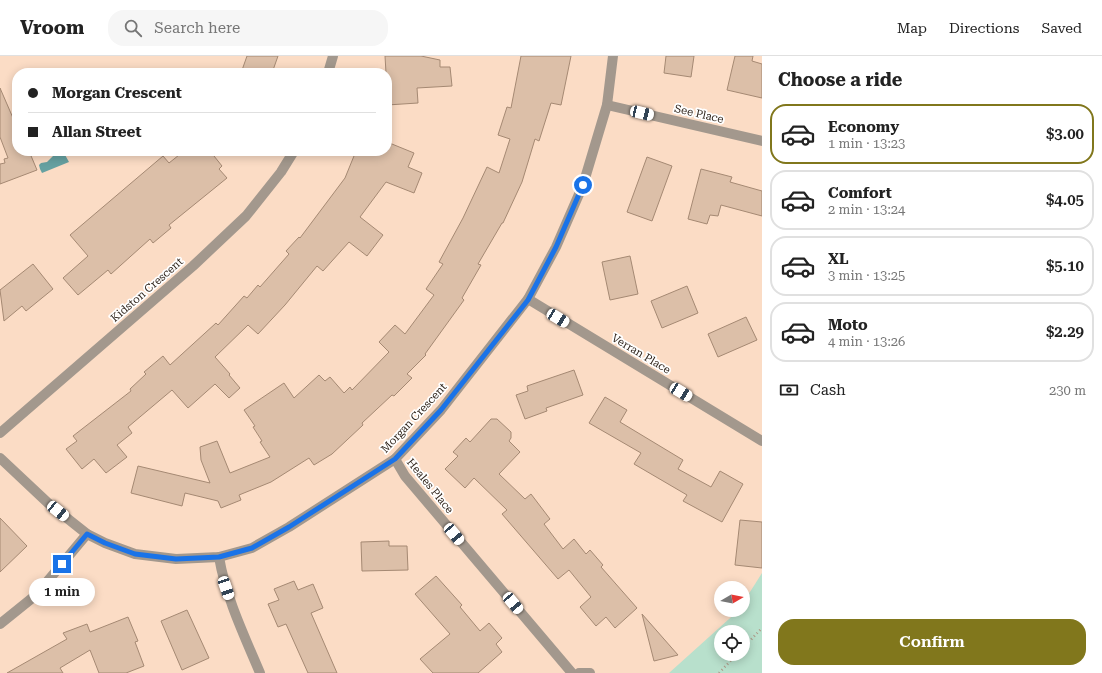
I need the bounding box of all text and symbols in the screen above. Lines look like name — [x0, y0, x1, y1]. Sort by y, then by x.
search box — [108, 10, 388, 46]
text: Vroom — [20, 16, 84, 39]
icon: search — [122, 17, 144, 39]
text: Search here — [154, 19, 240, 37]
text: Map — [897, 20, 927, 36]
text: Directions — [949, 20, 1019, 36]
text: Saved — [1041, 20, 1082, 36]
text: Choose a ride — [778, 69, 902, 90]
text: Morgan Crescent — [52, 84, 182, 102]
street label: See Place — [673, 102, 725, 126]
car — [629, 104, 655, 122]
icon: car — [780, 116, 816, 152]
text: Economy — [828, 118, 899, 136]
text: Allan Street — [52, 123, 141, 141]
text: $3.00 — [1046, 125, 1084, 143]
text: 1 min · 13:23 — [828, 136, 905, 151]
route start — [574, 176, 592, 194]
icon: car — [780, 182, 816, 218]
text: Comfort — [828, 184, 892, 202]
text: $4.05 — [1046, 191, 1084, 209]
text: 2 min · 13:24 — [828, 202, 905, 217]
icon: car — [780, 248, 816, 284]
text: XL — [828, 250, 849, 268]
street label: Kidston Crescent — [108, 255, 186, 325]
text: $5.10 — [1046, 257, 1084, 275]
text: 3 min · 13:25 — [828, 268, 905, 283]
car — [545, 307, 571, 329]
icon: car — [780, 314, 816, 350]
text: Moto — [828, 316, 868, 334]
text: $2.29 — [1046, 323, 1084, 341]
street label: Verran Place — [609, 331, 673, 377]
text: 4 min · 13:26 — [828, 334, 905, 349]
icon: cash — [778, 379, 800, 401]
street label: Morgan Crescent — [378, 381, 450, 455]
car — [668, 381, 694, 403]
text: Cash — [810, 381, 846, 399]
text: 230 m — [1049, 383, 1086, 398]
street label: Heales Place — [404, 456, 456, 516]
car — [45, 499, 71, 523]
car — [442, 521, 466, 547]
route end — [53, 555, 71, 573]
car — [216, 575, 236, 601]
callout: 1 min — [29, 578, 95, 606]
north arrow — [714, 581, 750, 617]
map controls — [714, 581, 750, 661]
text: 1 min — [44, 584, 80, 599]
car — [501, 590, 525, 616]
button: Confirm — [778, 619, 1086, 665]
button: locate — [714, 625, 750, 661]

